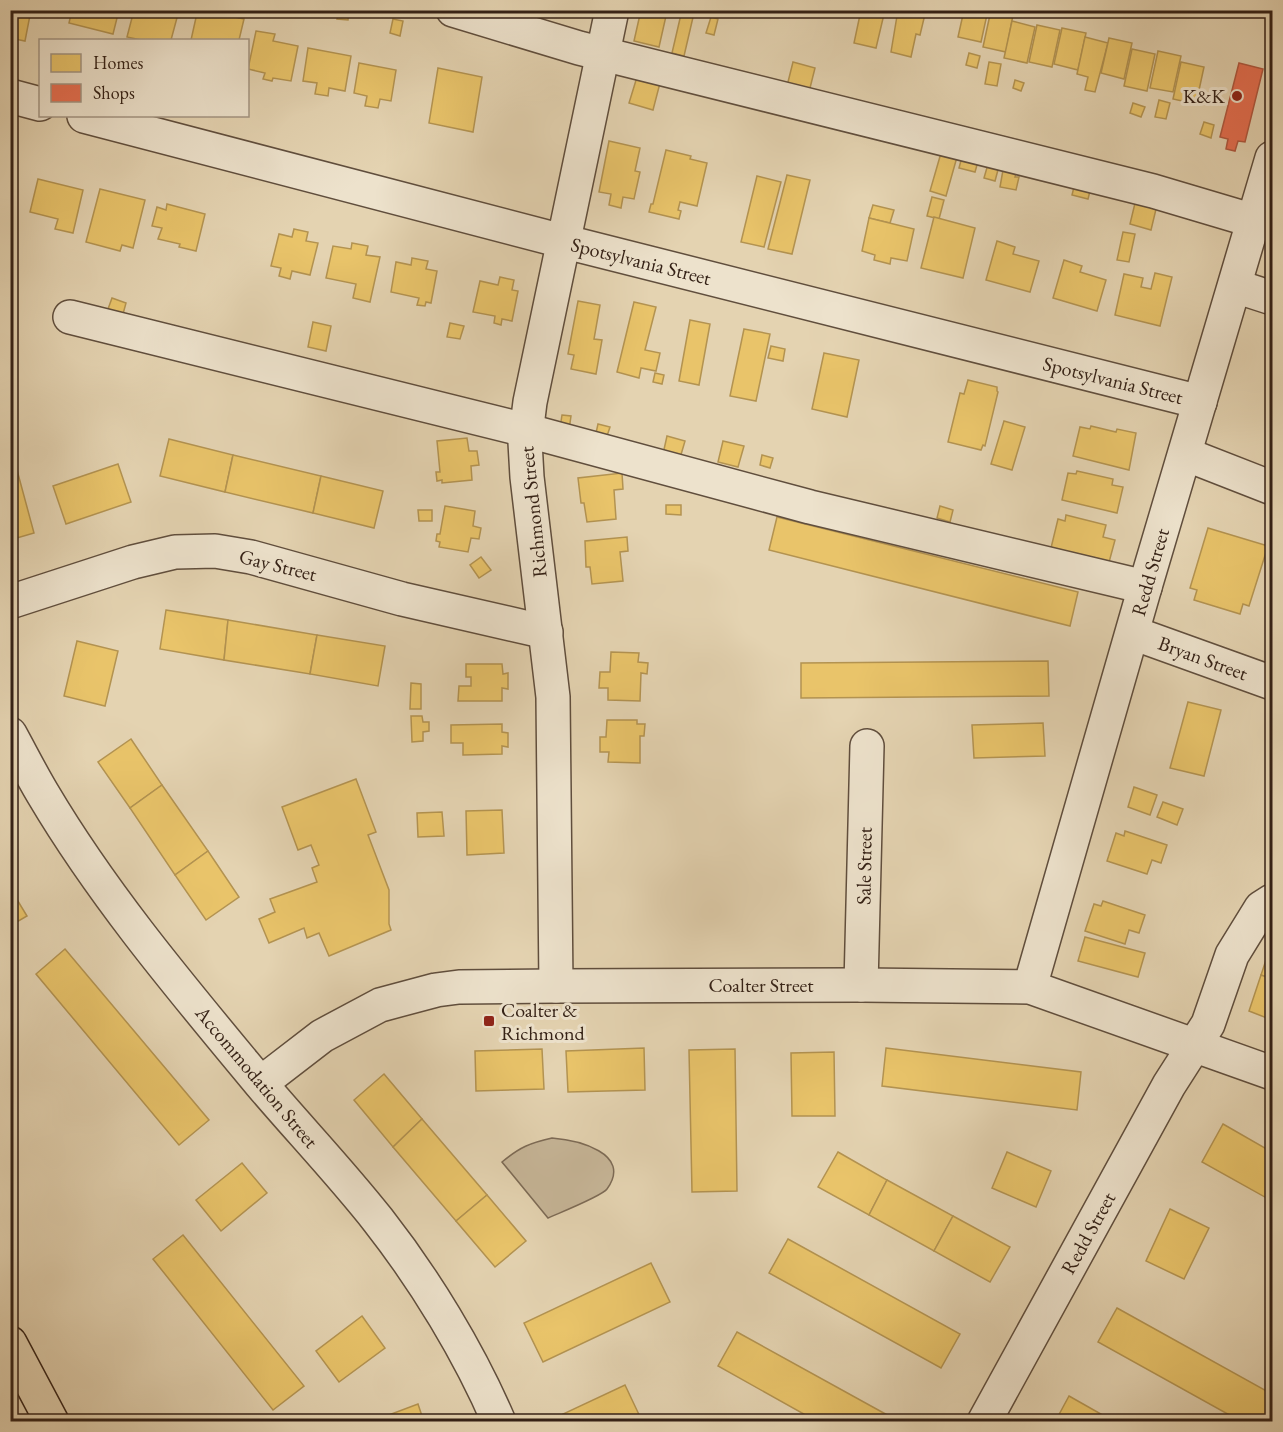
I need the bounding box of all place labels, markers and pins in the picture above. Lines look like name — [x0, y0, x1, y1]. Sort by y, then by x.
place label: K&K — [1183, 83, 1225, 109]
marker: K&K — [1230, 89, 1244, 103]
place label: Coalter & Richmond — [501, 997, 586, 1046]
marker: Coalter & Richmond — [482, 1014, 496, 1028]

